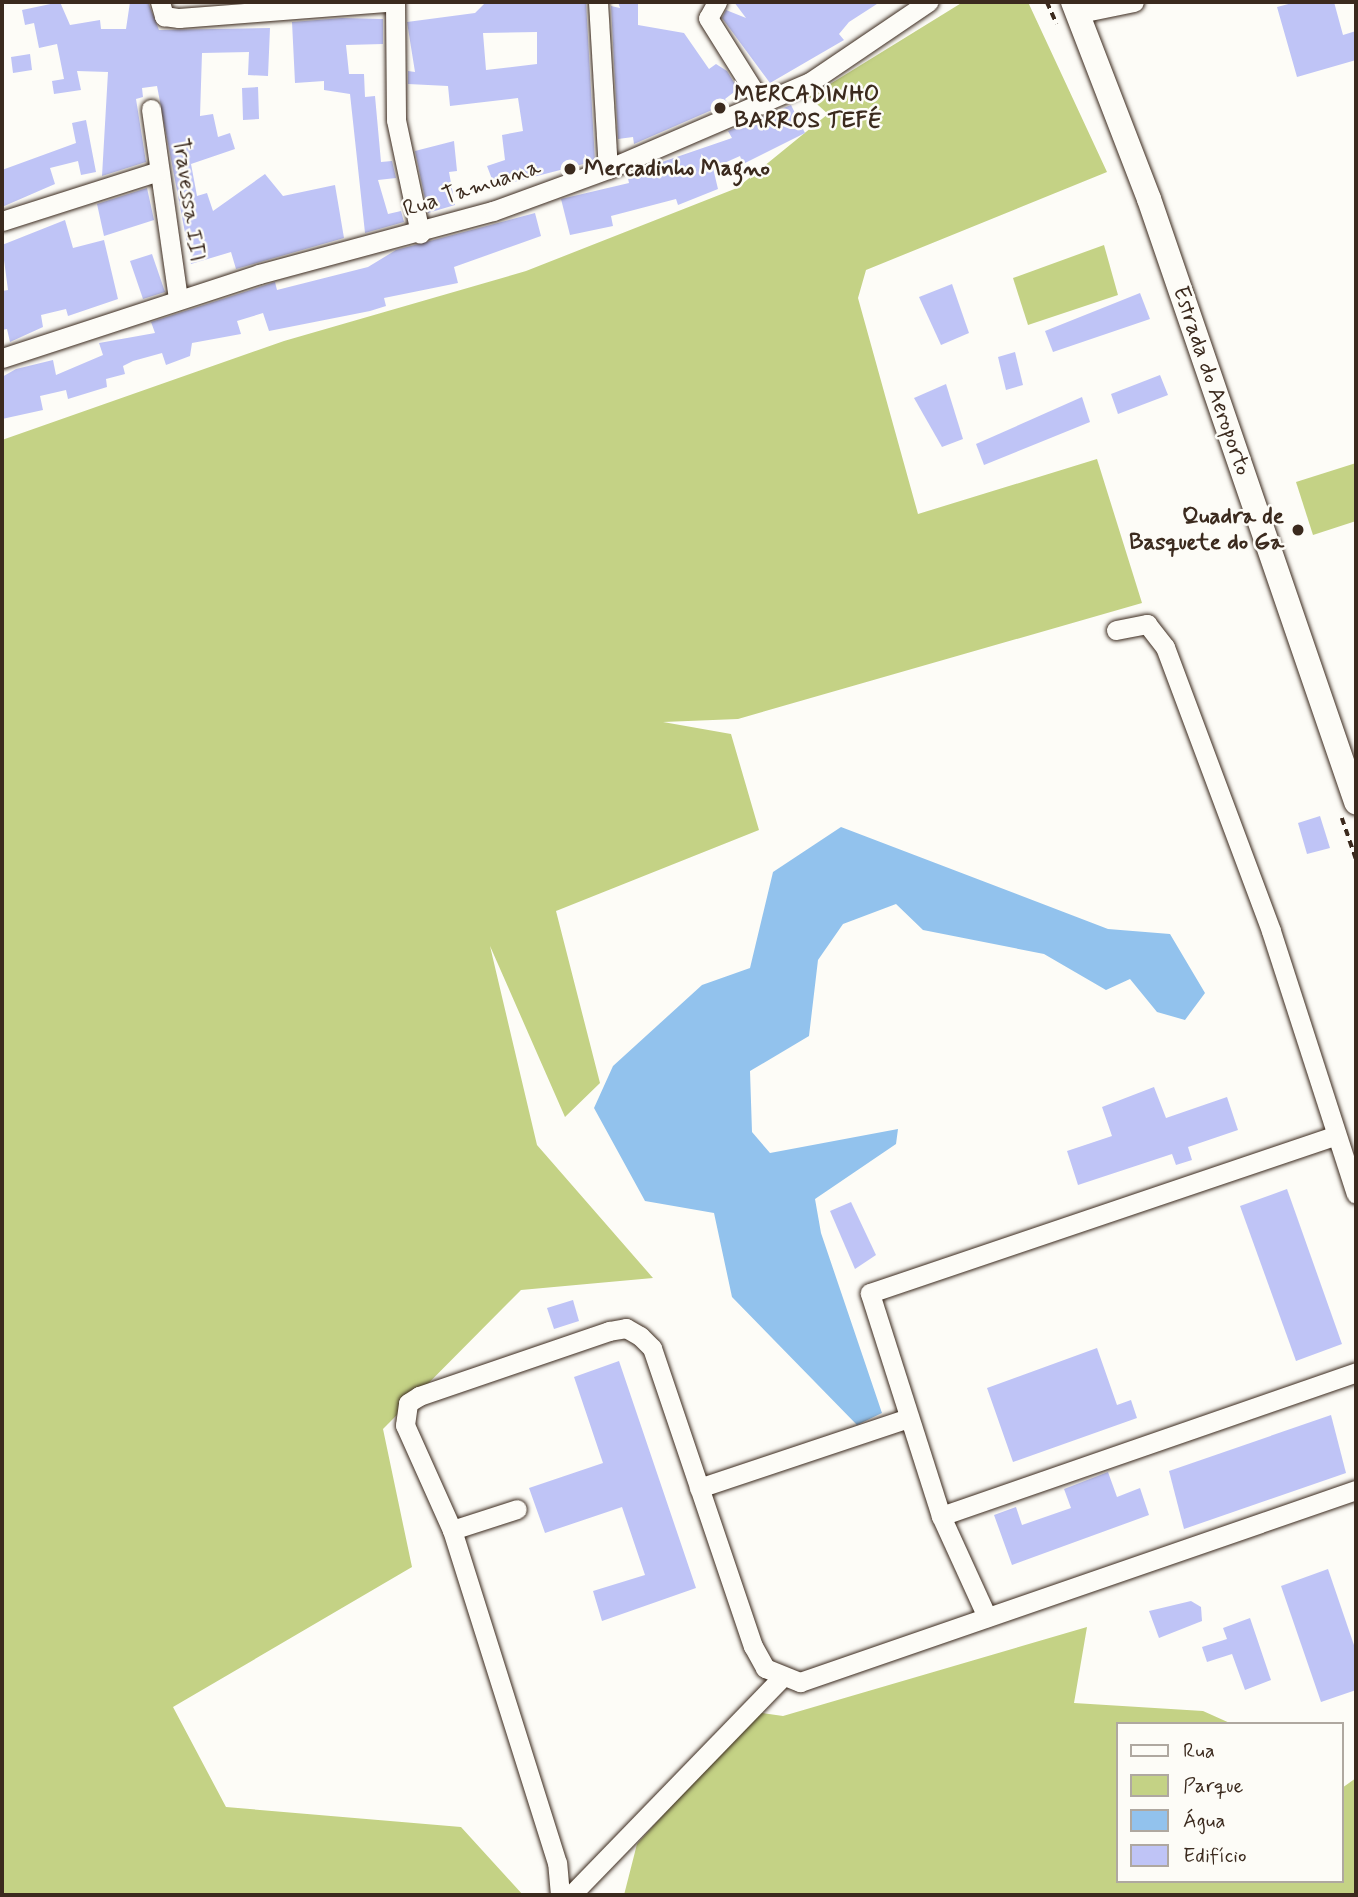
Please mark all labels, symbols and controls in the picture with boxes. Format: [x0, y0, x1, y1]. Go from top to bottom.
place label: MERCADINHO BARROS TEFÉ [734, 81, 879, 135]
marker: MERCADINHO BARROS TEFÉ [712, 100, 728, 116]
street label: Travessa III [166, 136, 210, 264]
street label: Rua Tamuana [403, 155, 541, 223]
place label: Mercadinho Magno [584, 155, 770, 183]
marker: Mercadinho Magno [562, 161, 578, 177]
street label: Estrada do Aeroporto [1166, 283, 1256, 479]
place label: Quadra de Basquete do Ga [1133, 503, 1284, 557]
marker: Quadra de Basquete do Ga [1290, 522, 1306, 538]
legend [1116, 1722, 1344, 1883]
text: Rua [1183, 1737, 1215, 1765]
text: Parque [1183, 1772, 1243, 1800]
text: Água [1183, 1807, 1225, 1835]
text: Edifício [1183, 1842, 1247, 1870]

